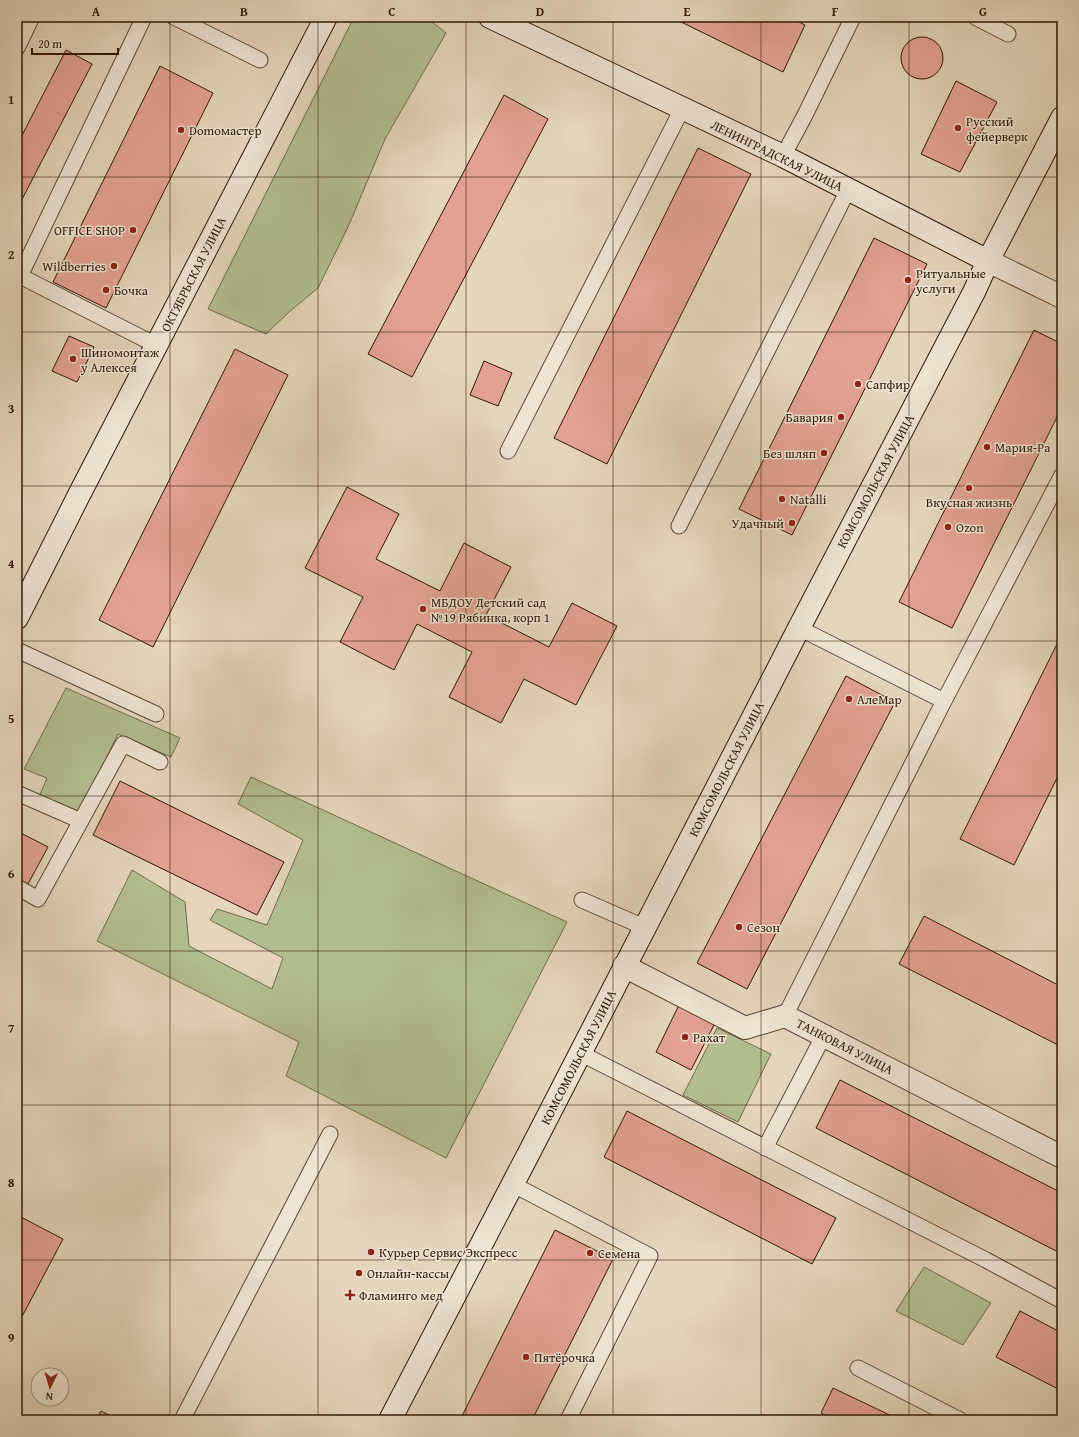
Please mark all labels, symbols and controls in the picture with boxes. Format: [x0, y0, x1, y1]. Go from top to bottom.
text: A [92, 2, 101, 21]
text: B [240, 2, 248, 21]
text: C [388, 2, 396, 21]
text: D [536, 2, 544, 21]
text: E [684, 2, 691, 21]
text: F [832, 2, 839, 21]
text: G [979, 2, 987, 21]
scale bar [32, 30, 118, 56]
text: 20 m [38, 35, 62, 52]
text: 1 [8, 90, 14, 109]
place label: Русский фейерверк [966, 112, 1028, 146]
street label: ЛЕНИНГРАДСКАЯ УЛИЦА [707, 115, 846, 196]
place label: Domoмастер [189, 121, 261, 140]
marker: Русский фейерверк [953, 123, 963, 133]
marker: Domoмастер [176, 125, 186, 135]
street label: ОКТЯБРЬСКАЯ УЛИЦА [156, 213, 231, 335]
place label: OFFICE SHOP [54, 221, 125, 240]
marker: OFFICE SHOP [128, 225, 138, 235]
text: 2 [8, 245, 15, 264]
place label: Wildberries [42, 257, 106, 276]
marker: Wildberries [109, 261, 119, 271]
place label: Ритуальные услуги [915, 264, 986, 298]
marker: Ритуальные услуги [903, 275, 913, 285]
place label: Бочка [114, 281, 149, 300]
marker: Бочка [101, 285, 111, 295]
place label: Шиномонтаж у Алексея [80, 343, 160, 377]
marker: Шиномонтаж у Алексея [68, 354, 78, 364]
place label: Сапфир [866, 375, 910, 394]
marker: Сапфир [853, 379, 863, 389]
text: 3 [8, 399, 14, 418]
place label: Бавария [786, 408, 833, 427]
street label: КОМСОМОЛЬСКАЯ УЛИЦА [832, 411, 919, 552]
marker: Бавария [836, 412, 846, 422]
place label: Мария-Ра [995, 438, 1051, 457]
marker: Мария-Ра [982, 442, 992, 452]
place label: Без шляп [763, 444, 816, 463]
marker: Без шляп [819, 448, 829, 458]
marker: Вкусная жизнь [964, 483, 974, 493]
place label: Natalli [790, 490, 827, 509]
place label: Вкусная жизнь [926, 493, 1012, 512]
marker: Natalli [777, 494, 787, 504]
place label: Удачный [731, 514, 784, 533]
marker: Удачный [787, 518, 797, 528]
place label: Ozon [956, 518, 984, 537]
marker: Ozon [943, 522, 953, 532]
text: 4 [8, 554, 15, 573]
place label: МБДОУ Детский сад №19 Рябинка, корп 1 [431, 593, 550, 627]
marker: МБДОУ Детский сад №19 Рябинка, корп 1 [418, 604, 428, 614]
place label: АлеМар [857, 690, 902, 709]
marker: АлеМар [844, 694, 854, 704]
street label: КОМСОМОЛЬСКАЯ УЛИЦА [684, 698, 769, 840]
text: 5 [8, 709, 15, 728]
text: 6 [8, 864, 15, 883]
place label: Сезон [747, 918, 780, 937]
marker: Сезон [734, 922, 744, 932]
street label: КОМСОМОЛЬСКАЯ УЛИЦА [536, 986, 621, 1128]
street label: ТАНКОВАЯ УЛИЦА [793, 1014, 897, 1079]
text: 7 [8, 1019, 15, 1038]
place label: Рахат [693, 1028, 726, 1047]
marker: Рахат [680, 1032, 690, 1042]
text: 8 [8, 1173, 15, 1192]
place label: Курьер Сервис Экспресс [379, 1243, 518, 1262]
place label: Семена [598, 1244, 641, 1263]
marker: Курьер Сервис Экспресс [366, 1247, 376, 1257]
marker: Семена [585, 1248, 595, 1258]
place label: Онлайн-кассы [367, 1264, 449, 1283]
marker: Онлайн-кассы [354, 1268, 364, 1278]
place label: Фламинго мед [359, 1286, 443, 1305]
marker: Фламинго мед [344, 1289, 356, 1301]
text: 9 [8, 1328, 15, 1347]
place label: Пятёрочка [534, 1348, 596, 1367]
marker: Пятёрочка [521, 1352, 531, 1362]
north arrow [30, 1367, 70, 1407]
text: N [44, 1389, 53, 1405]

